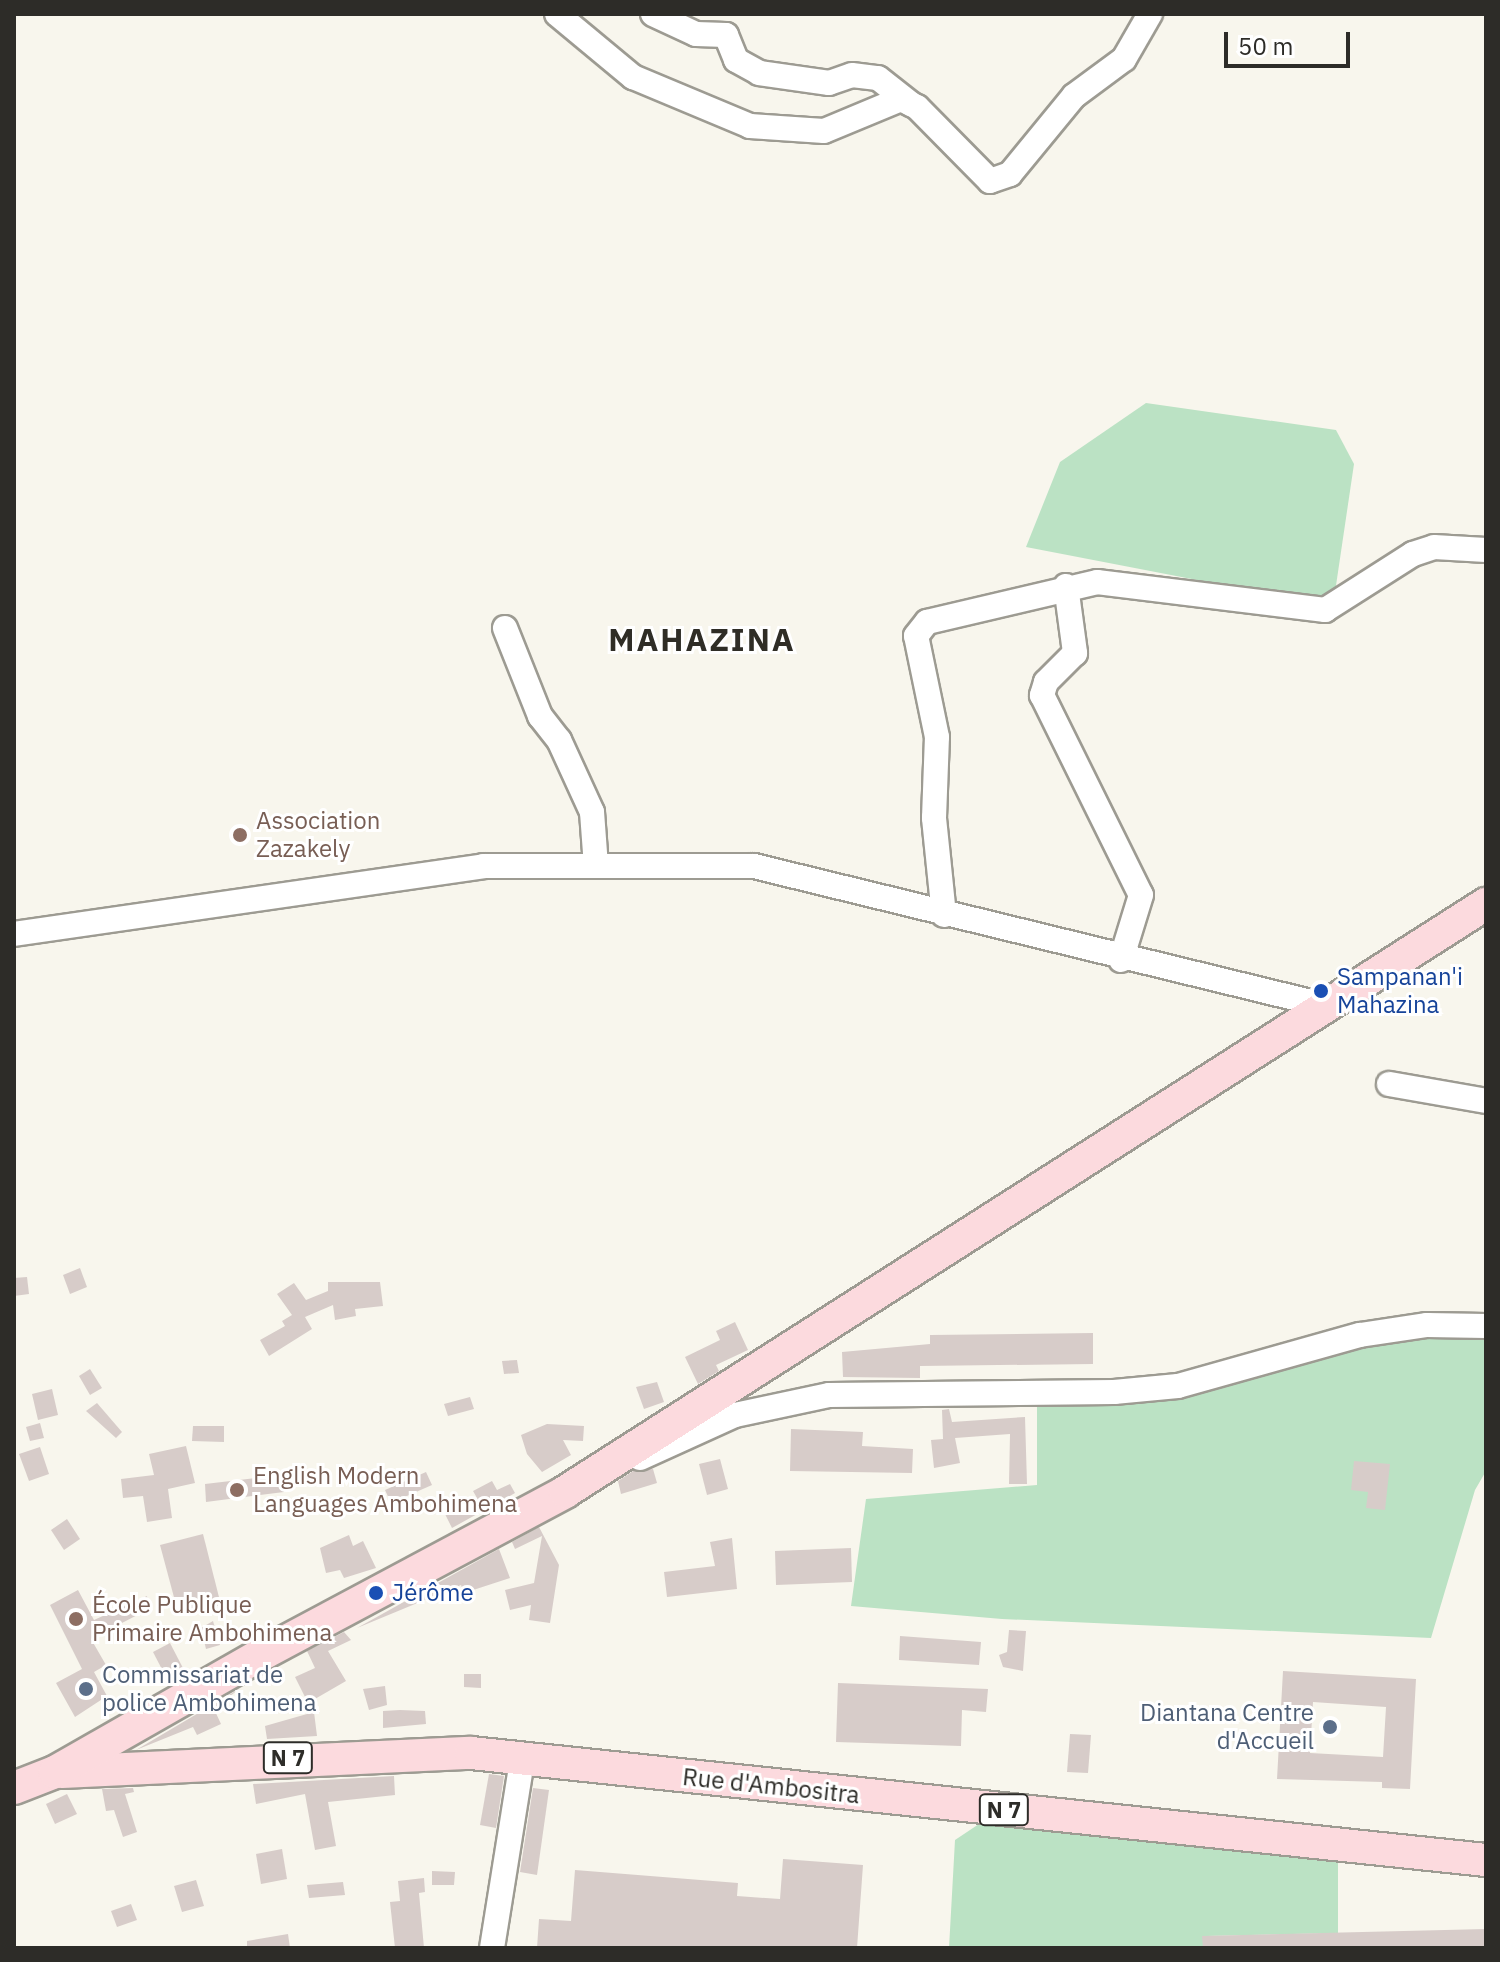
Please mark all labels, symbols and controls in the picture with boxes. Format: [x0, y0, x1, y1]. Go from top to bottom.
scale bar [1228, 16, 1354, 66]
text: 50 m [1238, 30, 1293, 62]
district label: MAHAZINA [608, 620, 796, 658]
place label: Association Zazakely [256, 807, 380, 863]
marker: Association Zazakely [231, 826, 249, 844]
place label: Sampanan'i Mahazina [1337, 963, 1463, 1019]
marker: Sampanan'i Mahazina [1312, 982, 1330, 1000]
place label: English Modern Languages Ambohimena [253, 1462, 517, 1518]
marker: English Modern Languages Ambohimena [228, 1481, 246, 1499]
place label: Jérôme [392, 1579, 474, 1607]
marker: Jérôme [367, 1584, 385, 1602]
place label: École Publique Primaire Ambohimena [92, 1591, 332, 1647]
marker: École Publique Primaire Ambohimena [67, 1610, 85, 1628]
place label: Commissariat de police Ambohimena [102, 1661, 317, 1717]
marker: Commissariat de police Ambohimena [77, 1680, 95, 1698]
place label: Diantana Centre d'Accueil [1140, 1699, 1314, 1755]
marker: Diantana Centre d'Accueil [1321, 1718, 1339, 1736]
road number: N 7 [262, 1740, 314, 1776]
street label: Rue d'Ambositra [681, 1762, 861, 1810]
road number: N 7 [978, 1792, 1030, 1828]

